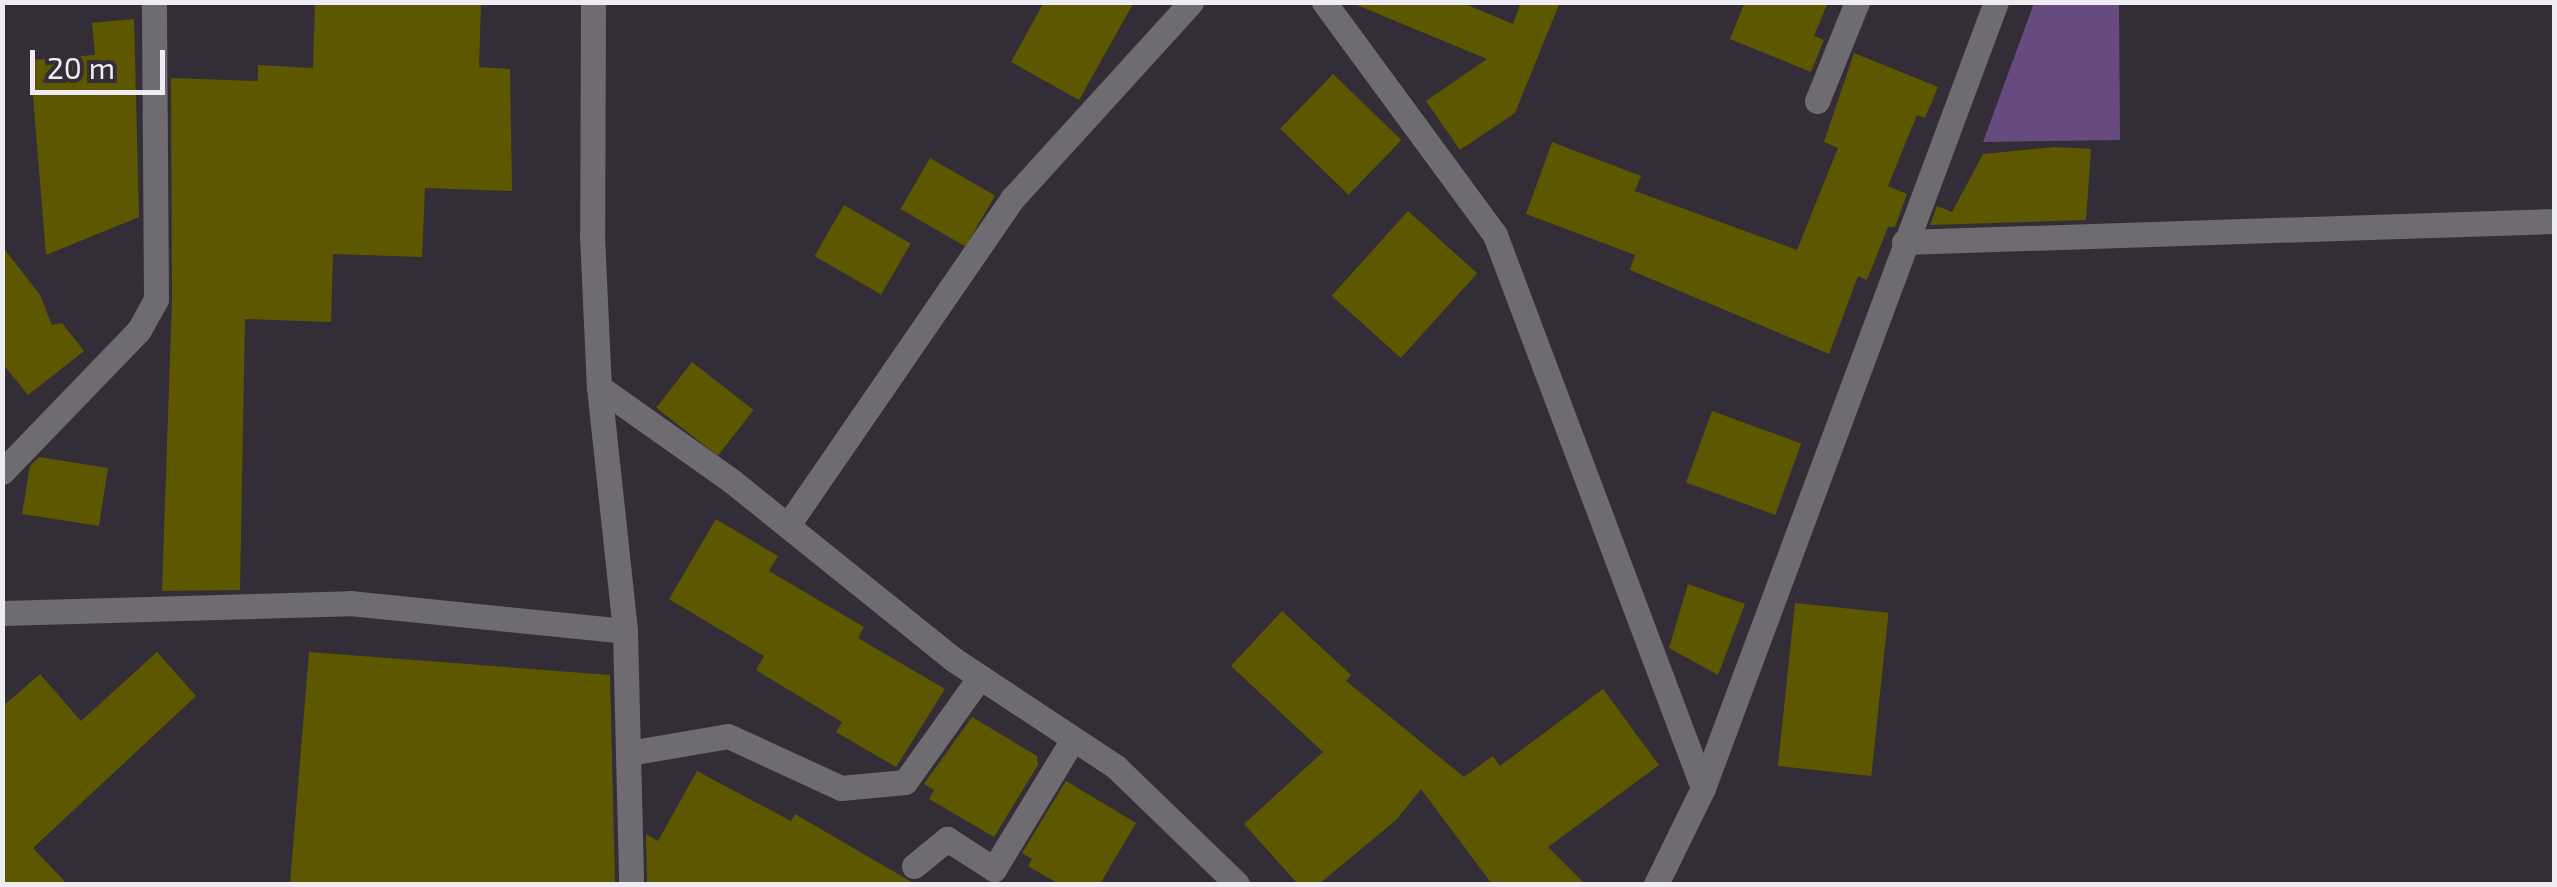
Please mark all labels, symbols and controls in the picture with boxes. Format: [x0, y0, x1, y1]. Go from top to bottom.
scale bar [35, 30, 170, 92]
text: 20 m [47, 49, 115, 85]

